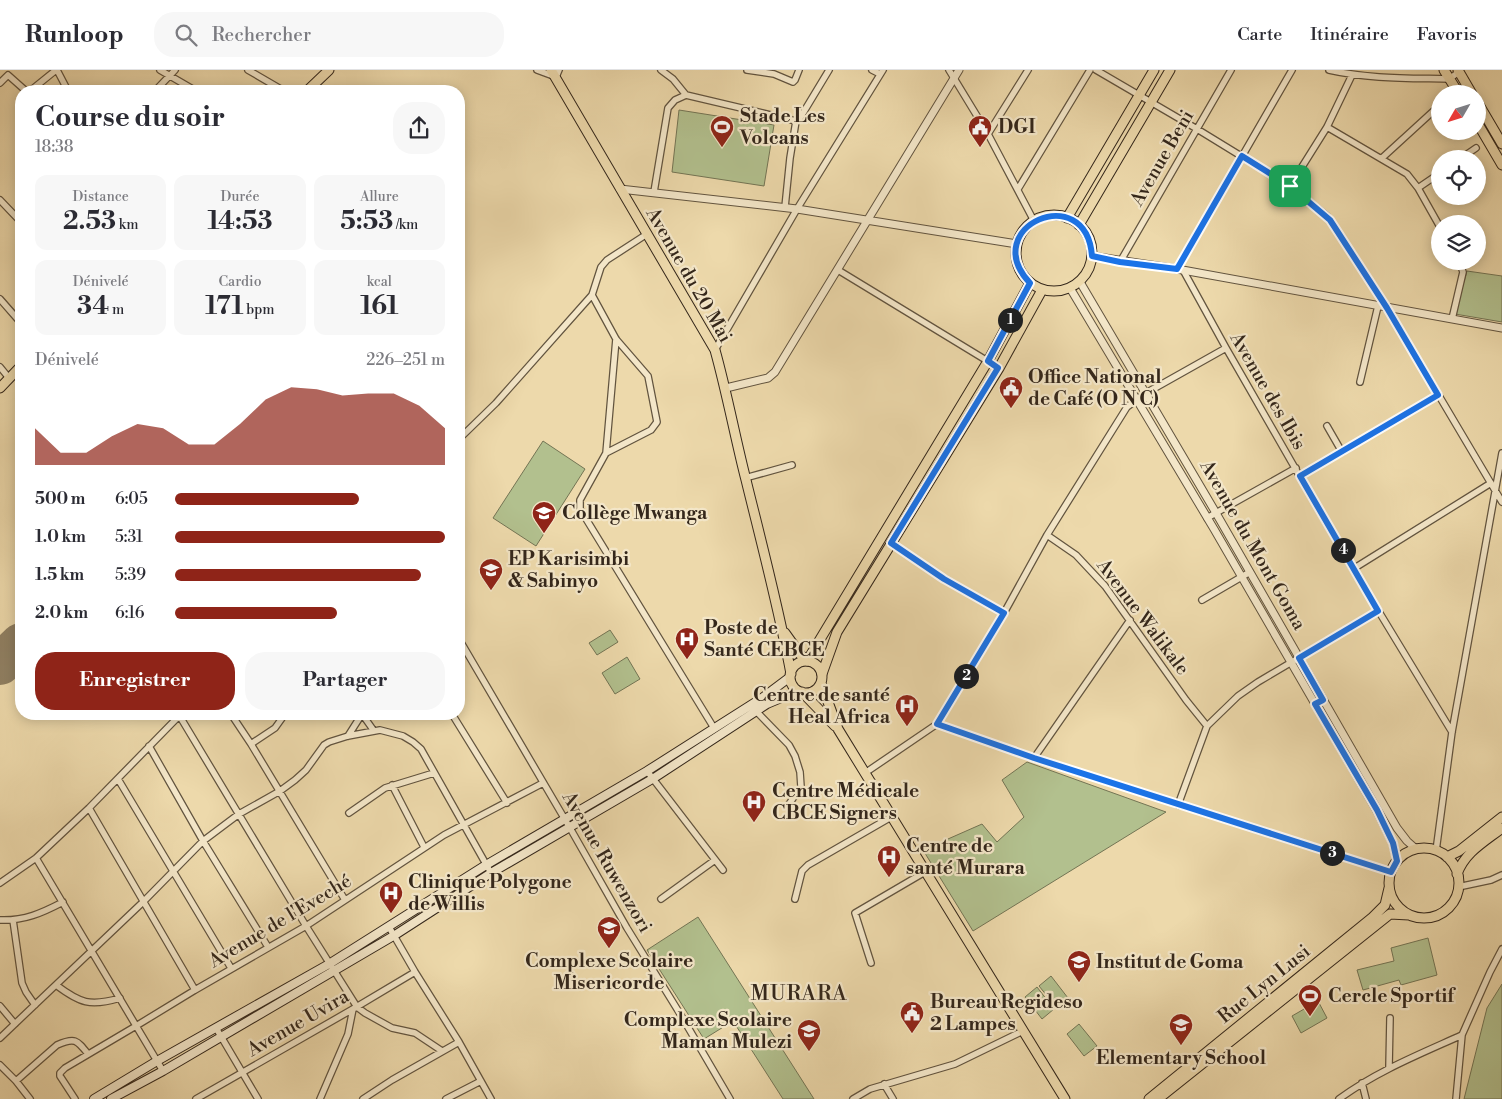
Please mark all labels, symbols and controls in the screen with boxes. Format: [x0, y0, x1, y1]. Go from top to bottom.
search box [154, 12, 504, 57]
text: Runloop [25, 20, 124, 50]
icon: search [172, 21, 200, 49]
text: Rechercher [212, 23, 311, 47]
text: Carte [1237, 23, 1282, 46]
text: Itinéraire [1310, 23, 1389, 46]
text: Favoris [1417, 23, 1477, 46]
north arrow [1431, 85, 1486, 140]
map controls [1431, 85, 1486, 270]
text: Course du soir [35, 100, 225, 135]
button: share [393, 102, 445, 154]
place label: Stade Les Volcans [739, 104, 825, 150]
street label: Avenue Beni [1124, 106, 1199, 211]
sports icon: Stade Les Volcans [709, 114, 735, 148]
public building icon: DGI [967, 114, 993, 148]
place label: DGI [998, 115, 1036, 139]
text: 18:38 [35, 137, 74, 157]
button: locate [1431, 150, 1486, 205]
pin [1269, 165, 1311, 207]
icon: arrive [1276, 172, 1304, 200]
text: Distance [72, 188, 129, 206]
text: Durée [221, 188, 259, 206]
text: Allure [360, 188, 399, 206]
street label: Avenue du 20 Mai [640, 202, 737, 347]
text: 2.53 [63, 206, 116, 237]
text: 14:53 [207, 206, 273, 237]
text: 5:53 [340, 206, 393, 237]
button: layers [1431, 215, 1486, 270]
text: km [116, 216, 138, 234]
text: /km [393, 216, 418, 234]
text: Dénivelé [73, 273, 129, 291]
text: Cardio [218, 273, 262, 291]
text: kcal [367, 273, 392, 291]
text: 34 [77, 291, 109, 322]
text: 171 [205, 291, 243, 322]
text: 161 [360, 291, 398, 322]
text: m [109, 301, 124, 319]
text: bpm [243, 301, 275, 319]
pin: 1 [998, 308, 1022, 332]
text: 1 [1007, 311, 1014, 329]
street label: Avenue des Ibis [1224, 327, 1311, 454]
text: Dénivelé [35, 350, 99, 370]
text: 226–251 m [366, 350, 445, 370]
place label: Office National de Café (O N C) [1028, 365, 1162, 411]
public building icon: Office National de Café (O N C) [998, 375, 1024, 409]
street label: Avenue du Mont Goma [1194, 455, 1312, 635]
text: 500 m [35, 489, 85, 509]
text: 6:05 [115, 489, 148, 509]
school or university icon: Collège Mwanga [531, 500, 557, 534]
place label: Collège Mwanga [562, 501, 708, 525]
text: 1.0 km [35, 527, 86, 547]
text: 5:31 [115, 527, 143, 547]
pin: 4 [1330, 538, 1356, 562]
text: 4 [1339, 541, 1348, 559]
place label: EP Karisimbi & Sabinyo [508, 547, 629, 593]
street label: Avenue Walikale [1091, 553, 1195, 680]
school or university icon: EP Karisimbi & Sabinyo [478, 557, 504, 591]
text: 1.5 km [35, 565, 84, 585]
text: 5:39 [115, 565, 146, 585]
text: 2.0 km [35, 603, 88, 623]
text: 6:16 [115, 603, 144, 623]
place label: Poste de Santé CEBCE [704, 616, 824, 662]
hospital icon: Poste de Santé CEBCE [674, 626, 700, 660]
button: Enregistrer [35, 652, 235, 710]
button: Partager [245, 652, 445, 710]
pin: 2 [954, 664, 978, 688]
text: 2 [962, 667, 971, 685]
place label: Centre de santé Heal Africa [753, 683, 891, 729]
hospital icon: Centre de santé Heal Africa [894, 693, 920, 727]
place label: Centre Médicale CBCE Signers [772, 779, 919, 825]
street label: Avenue Ruwenzori [556, 786, 657, 937]
hospital icon: Centre Médicale CBCE Signers [741, 789, 767, 823]
place label: Centre de santé Murara [906, 834, 1026, 880]
pin: 3 [1320, 840, 1344, 866]
hospital icon: Centre de santé Murara [876, 844, 902, 878]
text: 3 [1328, 844, 1337, 862]
street label: Avenue de l'Eveché [203, 869, 356, 974]
place label: Clinique Polygone de Willis [408, 870, 572, 916]
hospital icon: Clinique Polygone de Willis [378, 880, 404, 914]
school or university icon: Complexe Scolaire Misericorde [596, 915, 622, 949]
street label: Rue Lyn Lusi [1213, 939, 1315, 1029]
place label: Complexe Scolaire Misericorde [525, 949, 693, 995]
school or university icon: Institut de Goma [1066, 949, 1092, 983]
place label: Institut de Goma [1096, 950, 1244, 974]
district label: MURARA [750, 981, 848, 1007]
sports icon: Cercle Sportif [1297, 983, 1323, 1017]
street label: Avenue Uvira [242, 984, 354, 1062]
place label: Cercle Sportif [1328, 984, 1456, 1008]
place label: Bureau Regideso 2 Lampes [930, 990, 1083, 1036]
public building icon: Bureau Regideso 2 Lampes [899, 1000, 925, 1034]
place label: Complexe Scolaire Maman Mulezi [624, 1008, 792, 1054]
school or university icon: Elementary School [1168, 1012, 1194, 1046]
school or university icon: Complexe Scolaire Maman Mulezi [796, 1018, 822, 1052]
place label: Elementary School [1096, 1046, 1266, 1070]

